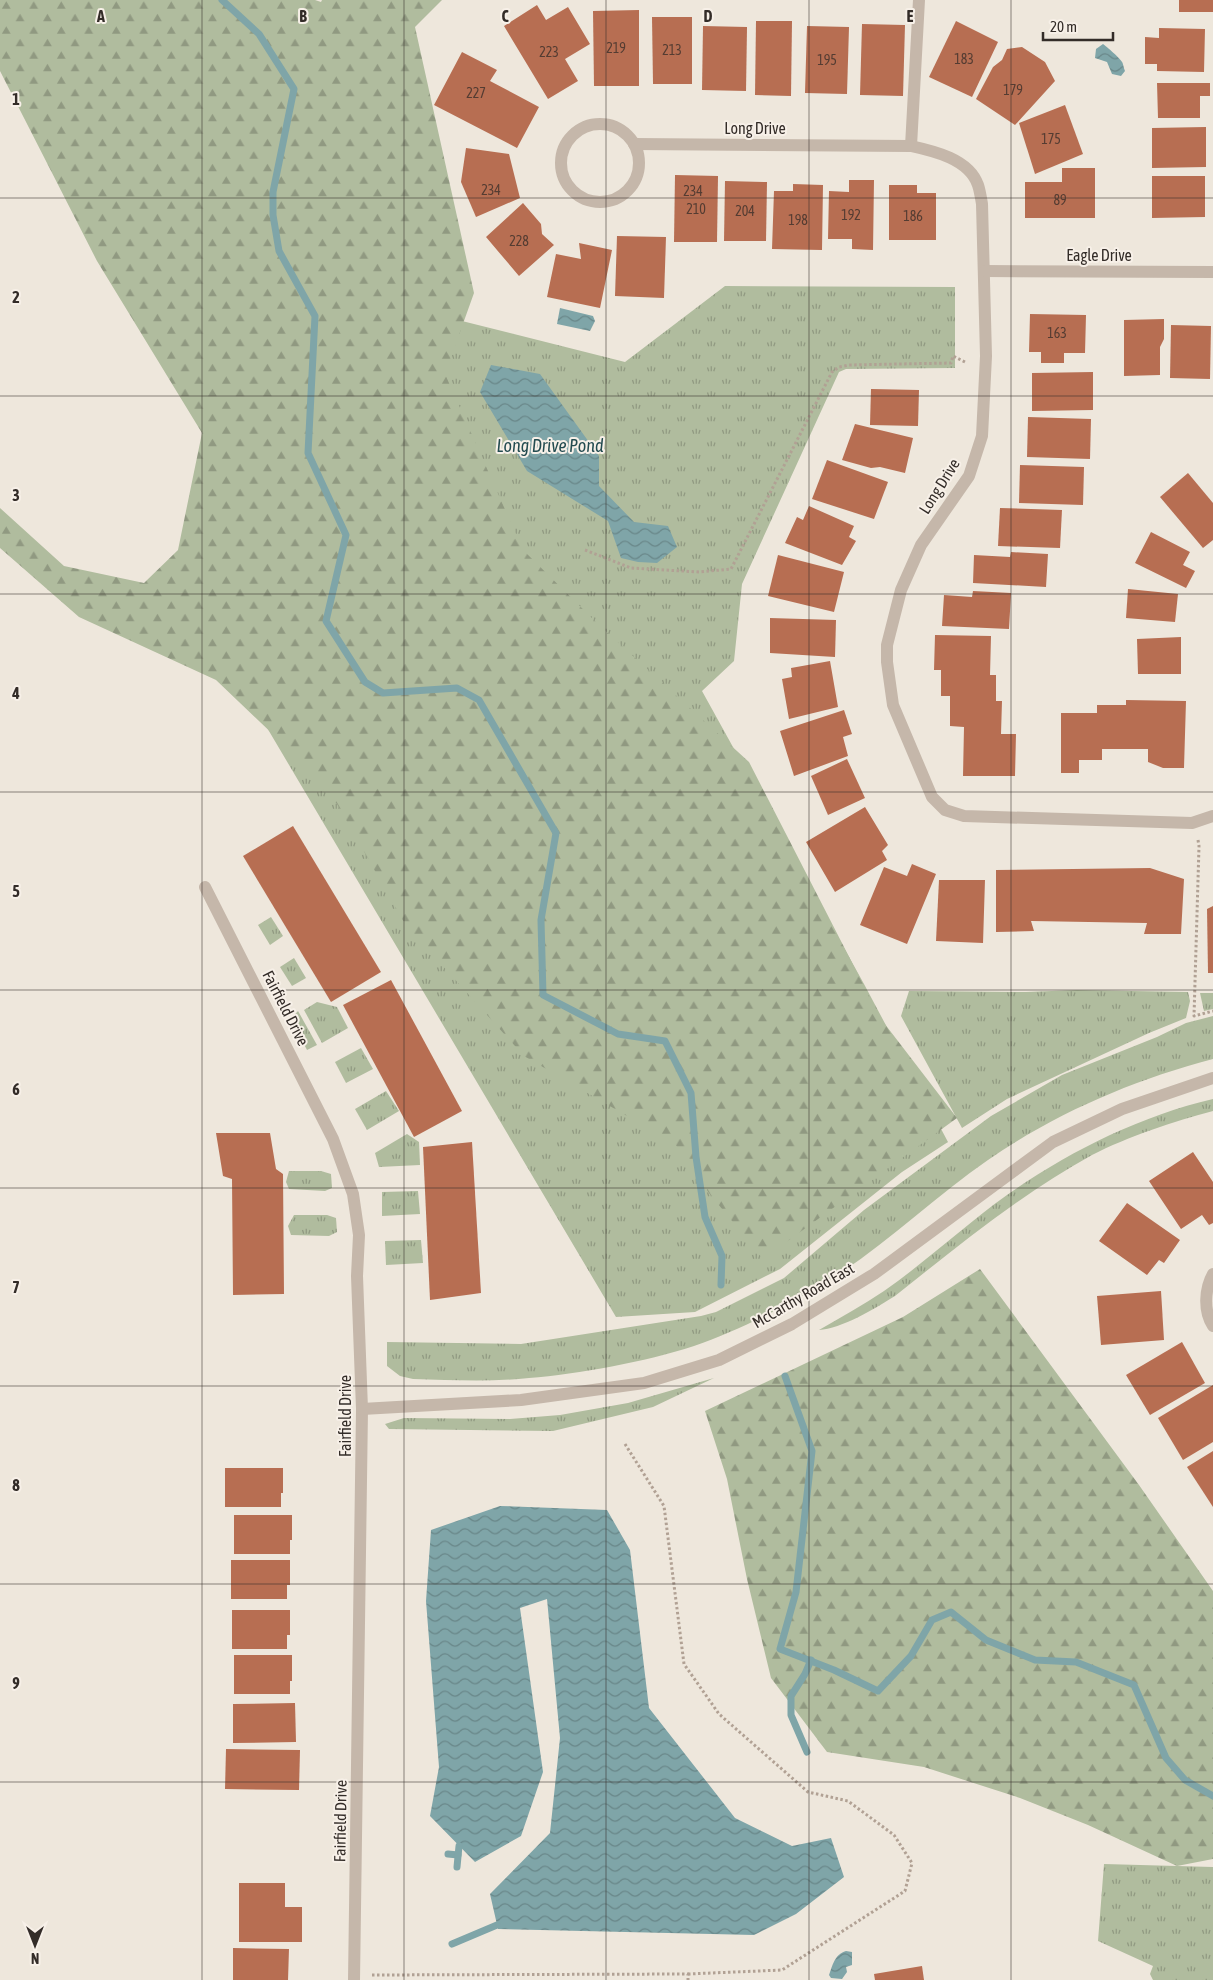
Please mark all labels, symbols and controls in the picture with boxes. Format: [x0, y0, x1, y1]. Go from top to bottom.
text: A [96, 7, 105, 25]
text: B [299, 7, 307, 25]
text: C [501, 7, 509, 25]
text: D [704, 7, 713, 25]
text: E [907, 7, 914, 25]
scale bar [1043, 10, 1113, 42]
text: 20 m [1050, 18, 1077, 35]
house number: 219 [606, 40, 626, 56]
house number: 213 [662, 42, 682, 58]
house number: 223 [539, 44, 559, 60]
house number: 183 [954, 51, 974, 67]
house number: 195 [817, 52, 837, 68]
house number: 179 [1003, 82, 1023, 98]
house number: 227 [466, 85, 486, 101]
text: 1 [12, 90, 20, 108]
street label: Long Drive [724, 119, 786, 138]
house number: 175 [1041, 131, 1061, 147]
house number: 234 [481, 182, 501, 198]
house number: 234 [683, 183, 703, 199]
house number: 89 [1053, 192, 1067, 208]
house number: 210 [686, 201, 706, 217]
house number: 204 [735, 203, 755, 219]
house number: 192 [841, 207, 861, 223]
house number: 186 [903, 208, 923, 224]
house number: 198 [788, 212, 808, 228]
house number: 228 [509, 233, 529, 249]
street label: Eagle Drive [1066, 246, 1132, 265]
text: 2 [12, 288, 20, 306]
house number: 163 [1047, 325, 1067, 341]
water label: Long Drive Pond [497, 435, 604, 456]
street label: Long Drive [915, 455, 964, 517]
text: 3 [12, 486, 20, 504]
text: 4 [11, 684, 20, 702]
text: 5 [12, 882, 20, 900]
street label: Fairfield Drive [259, 967, 313, 1049]
text: 6 [12, 1080, 20, 1098]
street label: McCarthy Road East [749, 1258, 858, 1332]
text: 7 [12, 1278, 20, 1296]
street label: Fairfield Drive [336, 1375, 354, 1457]
text: 8 [12, 1476, 20, 1494]
text: 9 [12, 1674, 20, 1692]
street label: Fairfield Drive [330, 1780, 350, 1862]
north arrow [10, 1920, 60, 1970]
text: N [31, 1950, 39, 1966]

